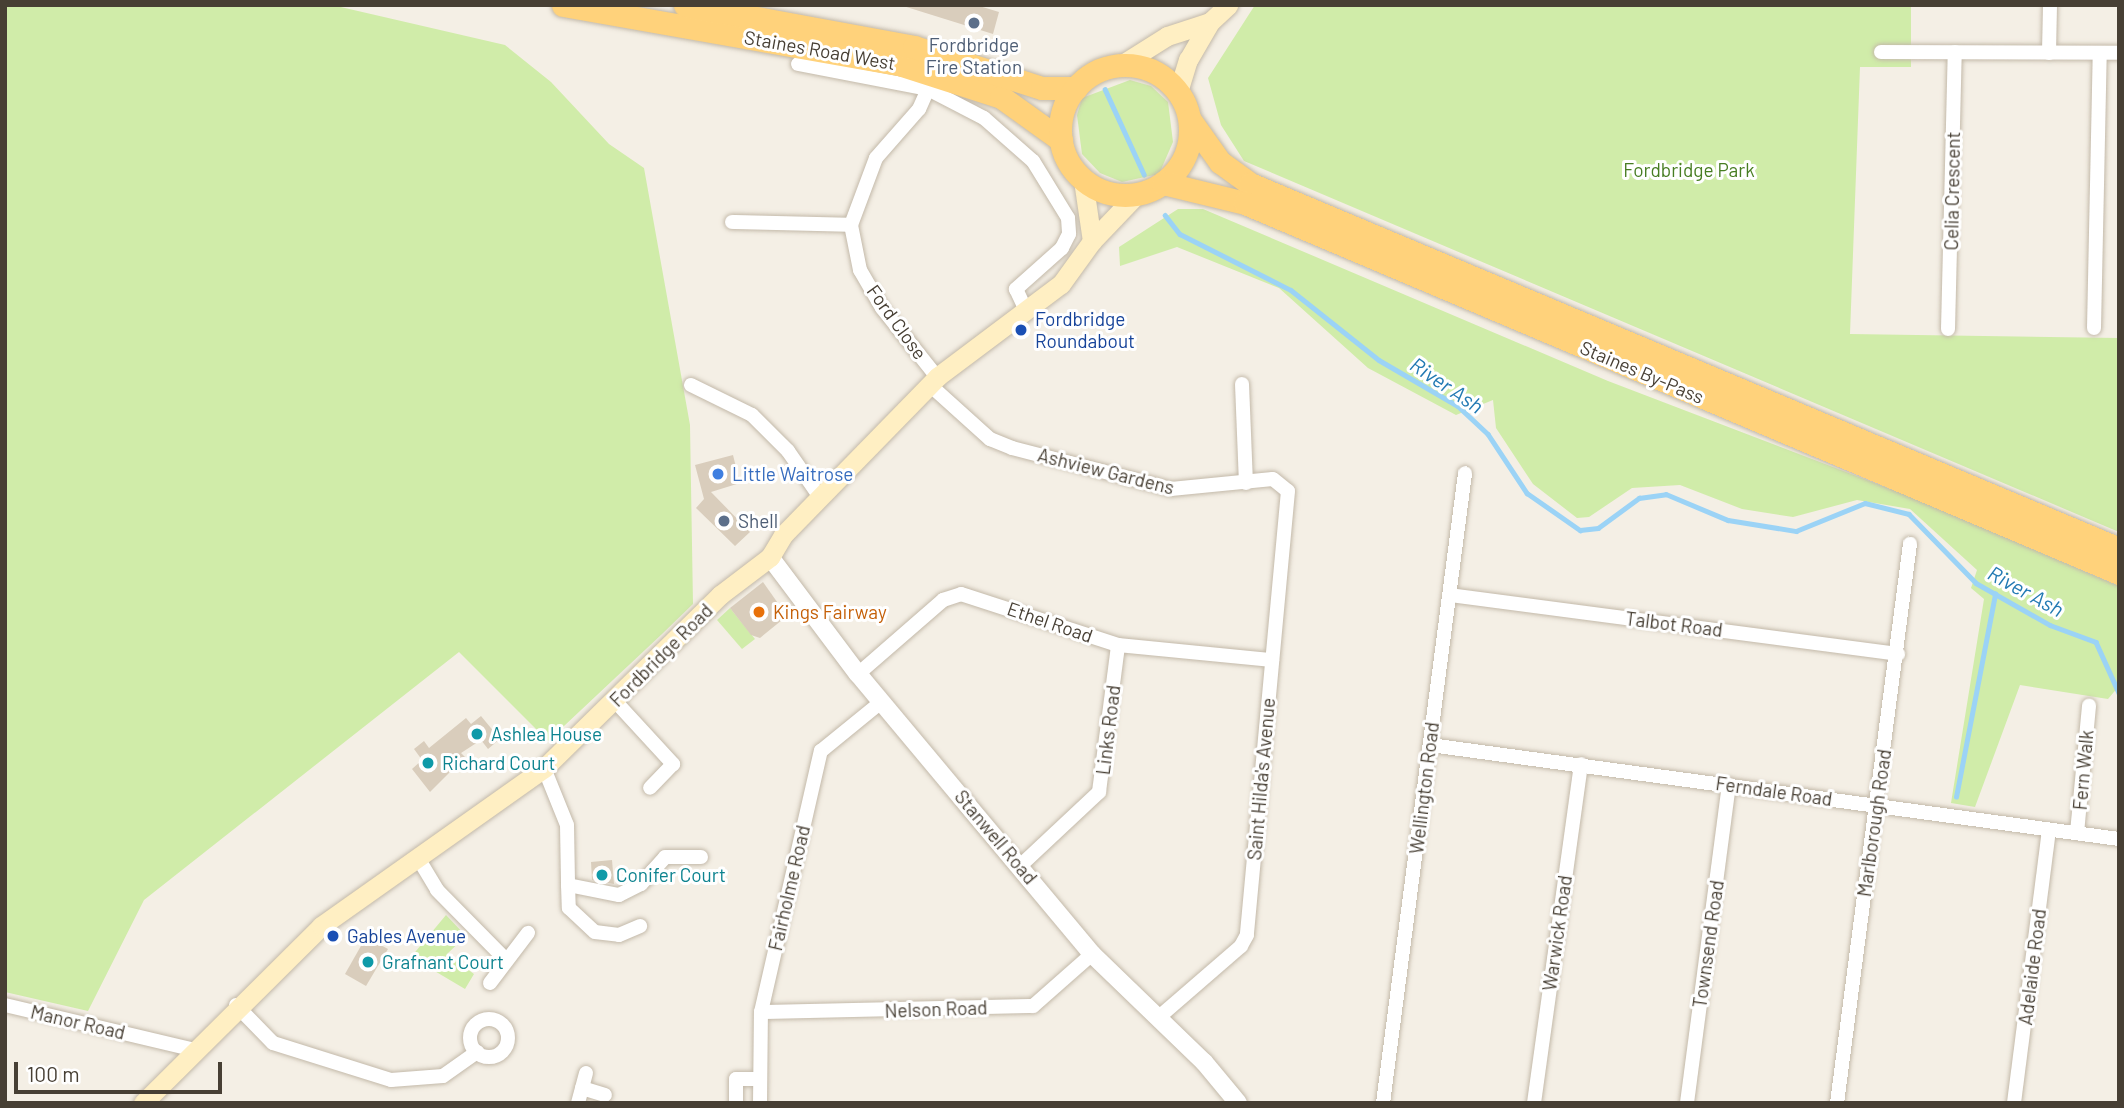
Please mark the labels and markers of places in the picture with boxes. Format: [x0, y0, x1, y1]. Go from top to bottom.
marker: Fordbridge Fire Station [966, 15, 982, 31]
place label: Fordbridge Fire Station [926, 34, 1022, 78]
place label: Fordbridge Roundabout [1035, 308, 1135, 352]
marker: Fordbridge Roundabout [1013, 322, 1029, 338]
place label: Little Waitrose [732, 463, 853, 485]
marker: Little Waitrose [710, 466, 726, 482]
place label: Shell [738, 510, 778, 532]
marker: Shell [716, 513, 732, 529]
place label: Kings Fairway [773, 601, 887, 623]
marker: Kings Fairway [751, 604, 767, 620]
place label: Ashlea House [491, 723, 602, 745]
marker: Ashlea House [469, 726, 485, 742]
place label: Richard Court [442, 752, 555, 774]
marker: Richard Court [420, 755, 436, 771]
place label: Conifer Court [616, 864, 726, 886]
marker: Conifer Court [594, 867, 610, 883]
place label: Gables Avenue [347, 925, 466, 947]
marker: Gables Avenue [325, 928, 341, 944]
place label: Grafnant Court [382, 951, 504, 973]
marker: Grafnant Court [360, 954, 376, 970]

